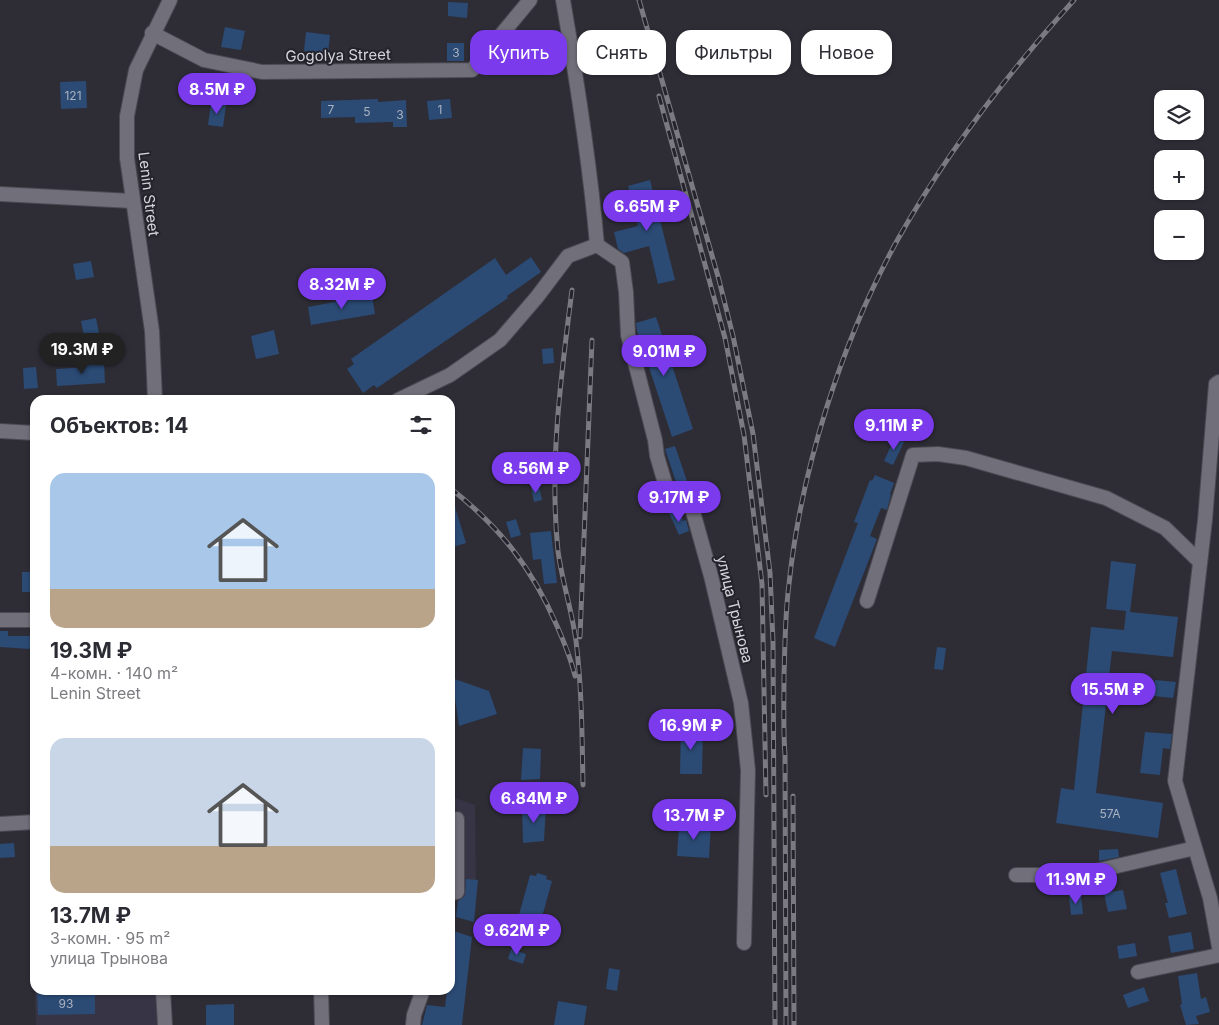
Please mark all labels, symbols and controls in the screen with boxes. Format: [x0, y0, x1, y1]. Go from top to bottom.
chip: Купить [470, 30, 567, 75]
chip: Снять [577, 30, 666, 75]
chip: Фильтры [676, 30, 791, 75]
chip: Новое [801, 30, 892, 75]
street label: Gogolya Street [285, 45, 391, 65]
house number: 3 [452, 45, 460, 60]
pin: 8.5M ₽ [176, 72, 258, 115]
text: 8.5M ₽ [189, 79, 245, 99]
house number: 121 [64, 88, 82, 103]
map controls [1154, 90, 1204, 260]
button: layers [1154, 90, 1204, 140]
house number: 7 [328, 102, 335, 117]
house number: 1 [438, 102, 442, 117]
house number: 5 [363, 104, 371, 119]
house number: 3 [396, 107, 404, 122]
button: + [1154, 150, 1204, 200]
street label: Lenin Street [134, 151, 164, 237]
pin: 6.65M ₽ [601, 190, 693, 232]
text: 6.65M ₽ [614, 196, 680, 216]
button: − [1154, 210, 1204, 260]
pin: 8.32M ₽ [296, 268, 388, 310]
text: 8.32M ₽ [309, 274, 375, 294]
pin: 19.3M ₽ [36, 332, 128, 375]
pin: 9.01M ₽ [618, 334, 710, 377]
text: 19.3M ₽ [51, 339, 113, 359]
text: 9.01M ₽ [632, 341, 696, 361]
pin: 9.11M ₽ [848, 408, 940, 451]
icon: filters [407, 411, 435, 439]
text: Объектов: 14 [50, 413, 188, 438]
text: 9.11M ₽ [865, 415, 923, 435]
pin: 8.56M ₽ [490, 452, 582, 494]
text: 8.56M ₽ [503, 458, 569, 478]
pin: 9.17M ₽ [633, 480, 725, 523]
text: 9.17M ₽ [649, 487, 709, 507]
icon: home [198, 505, 288, 595]
street label: улица Трынова [712, 553, 758, 665]
text: 19.3M ₽ [50, 638, 132, 663]
text: 4-комн. · 140 m² [50, 663, 178, 683]
pin: 15.5M ₽ [1067, 672, 1159, 715]
text: 15.5M ₽ [1082, 679, 1144, 699]
text: Lenin Street [50, 683, 141, 703]
pin: 16.9M ₽ [645, 708, 737, 751]
text: 16.9M ₽ [660, 715, 722, 735]
icon: home [198, 770, 288, 860]
pin: 6.84M ₽ [488, 782, 580, 824]
text: 6.84M ₽ [501, 788, 567, 808]
pin: 13.7M ₽ [648, 798, 740, 841]
text: 13.7M ₽ [663, 805, 725, 825]
house number: 57А [1099, 806, 1121, 821]
pin: 11.9M ₽ [1030, 862, 1122, 905]
text: 11.9M ₽ [1046, 869, 1106, 889]
text: 13.7M ₽ [50, 903, 131, 928]
pin: 9.62M ₽ [471, 914, 563, 956]
text: 9.62M ₽ [484, 920, 550, 940]
text: 3-комн. · 95 m² [50, 928, 170, 948]
text: улица Трынова [50, 948, 168, 968]
house number: 93 [59, 996, 73, 1011]

